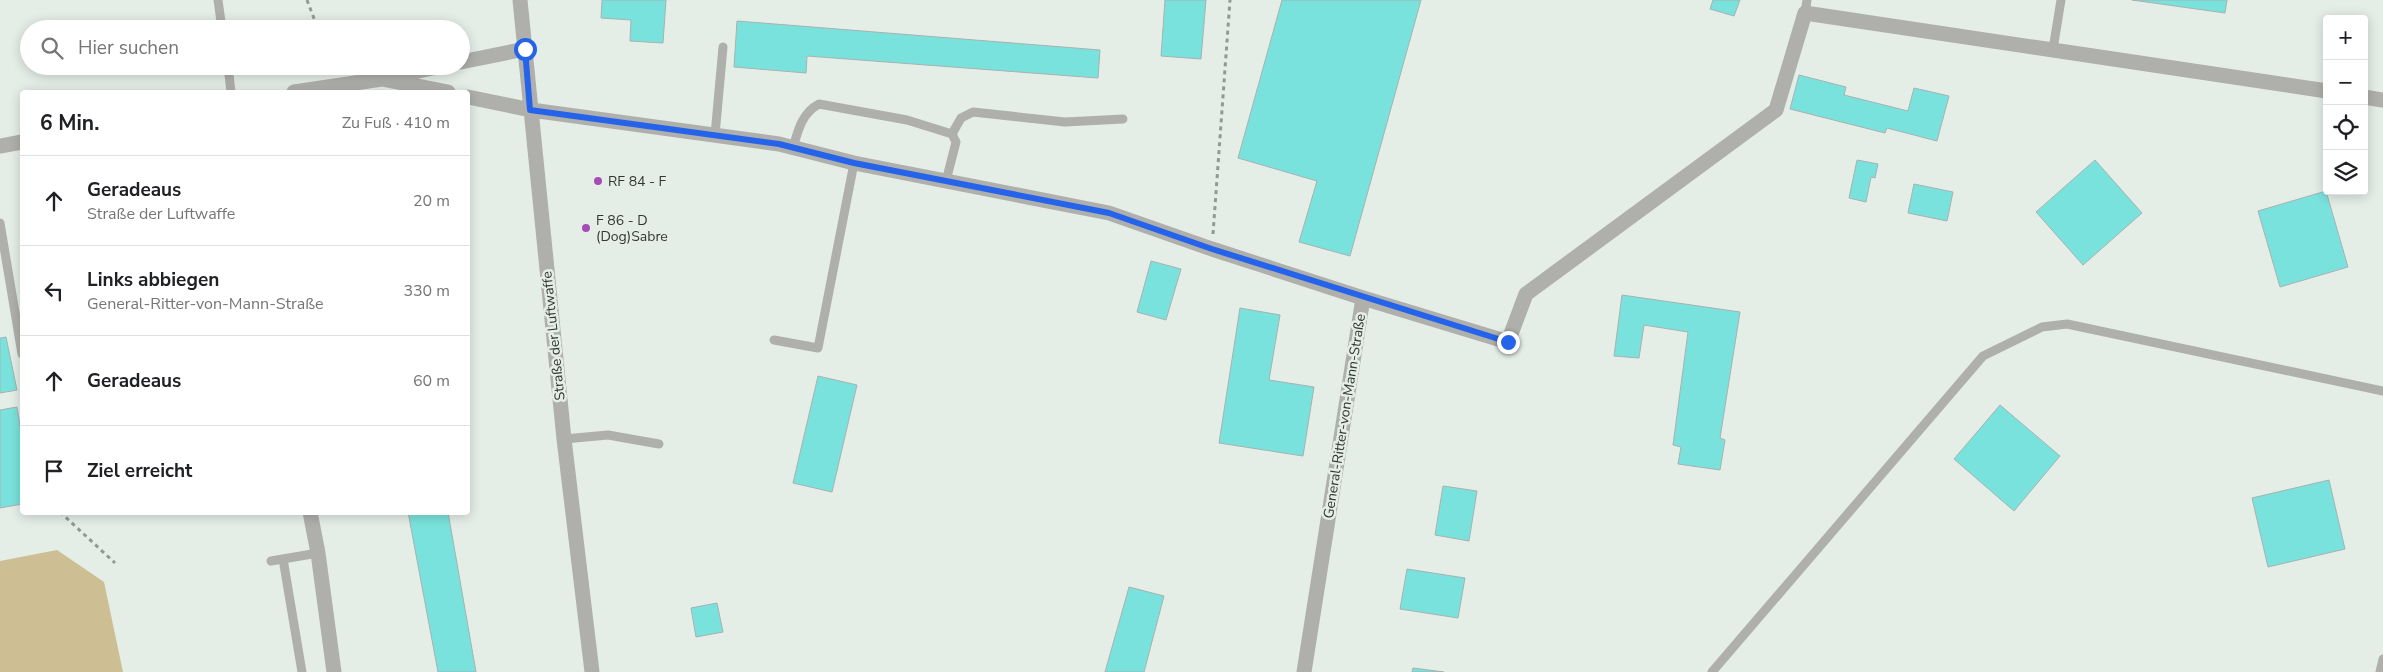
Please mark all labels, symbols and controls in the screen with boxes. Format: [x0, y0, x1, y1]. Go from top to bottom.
map controls [2323, 15, 2368, 195]
button: + [2323, 15, 2368, 60]
search box [20, 20, 470, 75]
icon: search [38, 34, 66, 62]
text: Hier suchen [78, 35, 179, 61]
route start [514, 38, 537, 61]
button: − [2323, 60, 2368, 105]
button: locate [2323, 105, 2368, 150]
text: 6 Min. [40, 109, 99, 137]
text: Zu Fuß · 410 m [342, 112, 450, 134]
button: layers [2323, 150, 2368, 195]
place label: RF 84 - F [608, 172, 667, 191]
marker: RF 84 - F [592, 175, 604, 187]
text: Geradeaus [87, 177, 181, 203]
icon: ahead [40, 187, 68, 215]
text: 20 m [413, 190, 450, 212]
text: Straße der Luftwaffe [87, 203, 235, 225]
place label: F 86 - D (Dog)Sabre [596, 211, 668, 246]
marker: F 86 - D (Dog)Sabre [580, 222, 592, 234]
text: Links abbiegen [87, 267, 219, 293]
street label: Straße der Luftwaffe [537, 270, 570, 401]
icon: left [40, 277, 68, 305]
text: 330 m [403, 280, 450, 302]
text: General-Ritter-von-Mann-Straße [87, 293, 324, 315]
street label: General-Ritter-von-Mann-Straße [1319, 312, 1370, 520]
route end [1497, 331, 1520, 354]
icon: ahead [40, 367, 68, 395]
text: Geradeaus [87, 368, 181, 394]
text: 60 m [413, 370, 450, 392]
icon: arrive [40, 457, 68, 485]
text: Ziel erreicht [87, 458, 192, 484]

